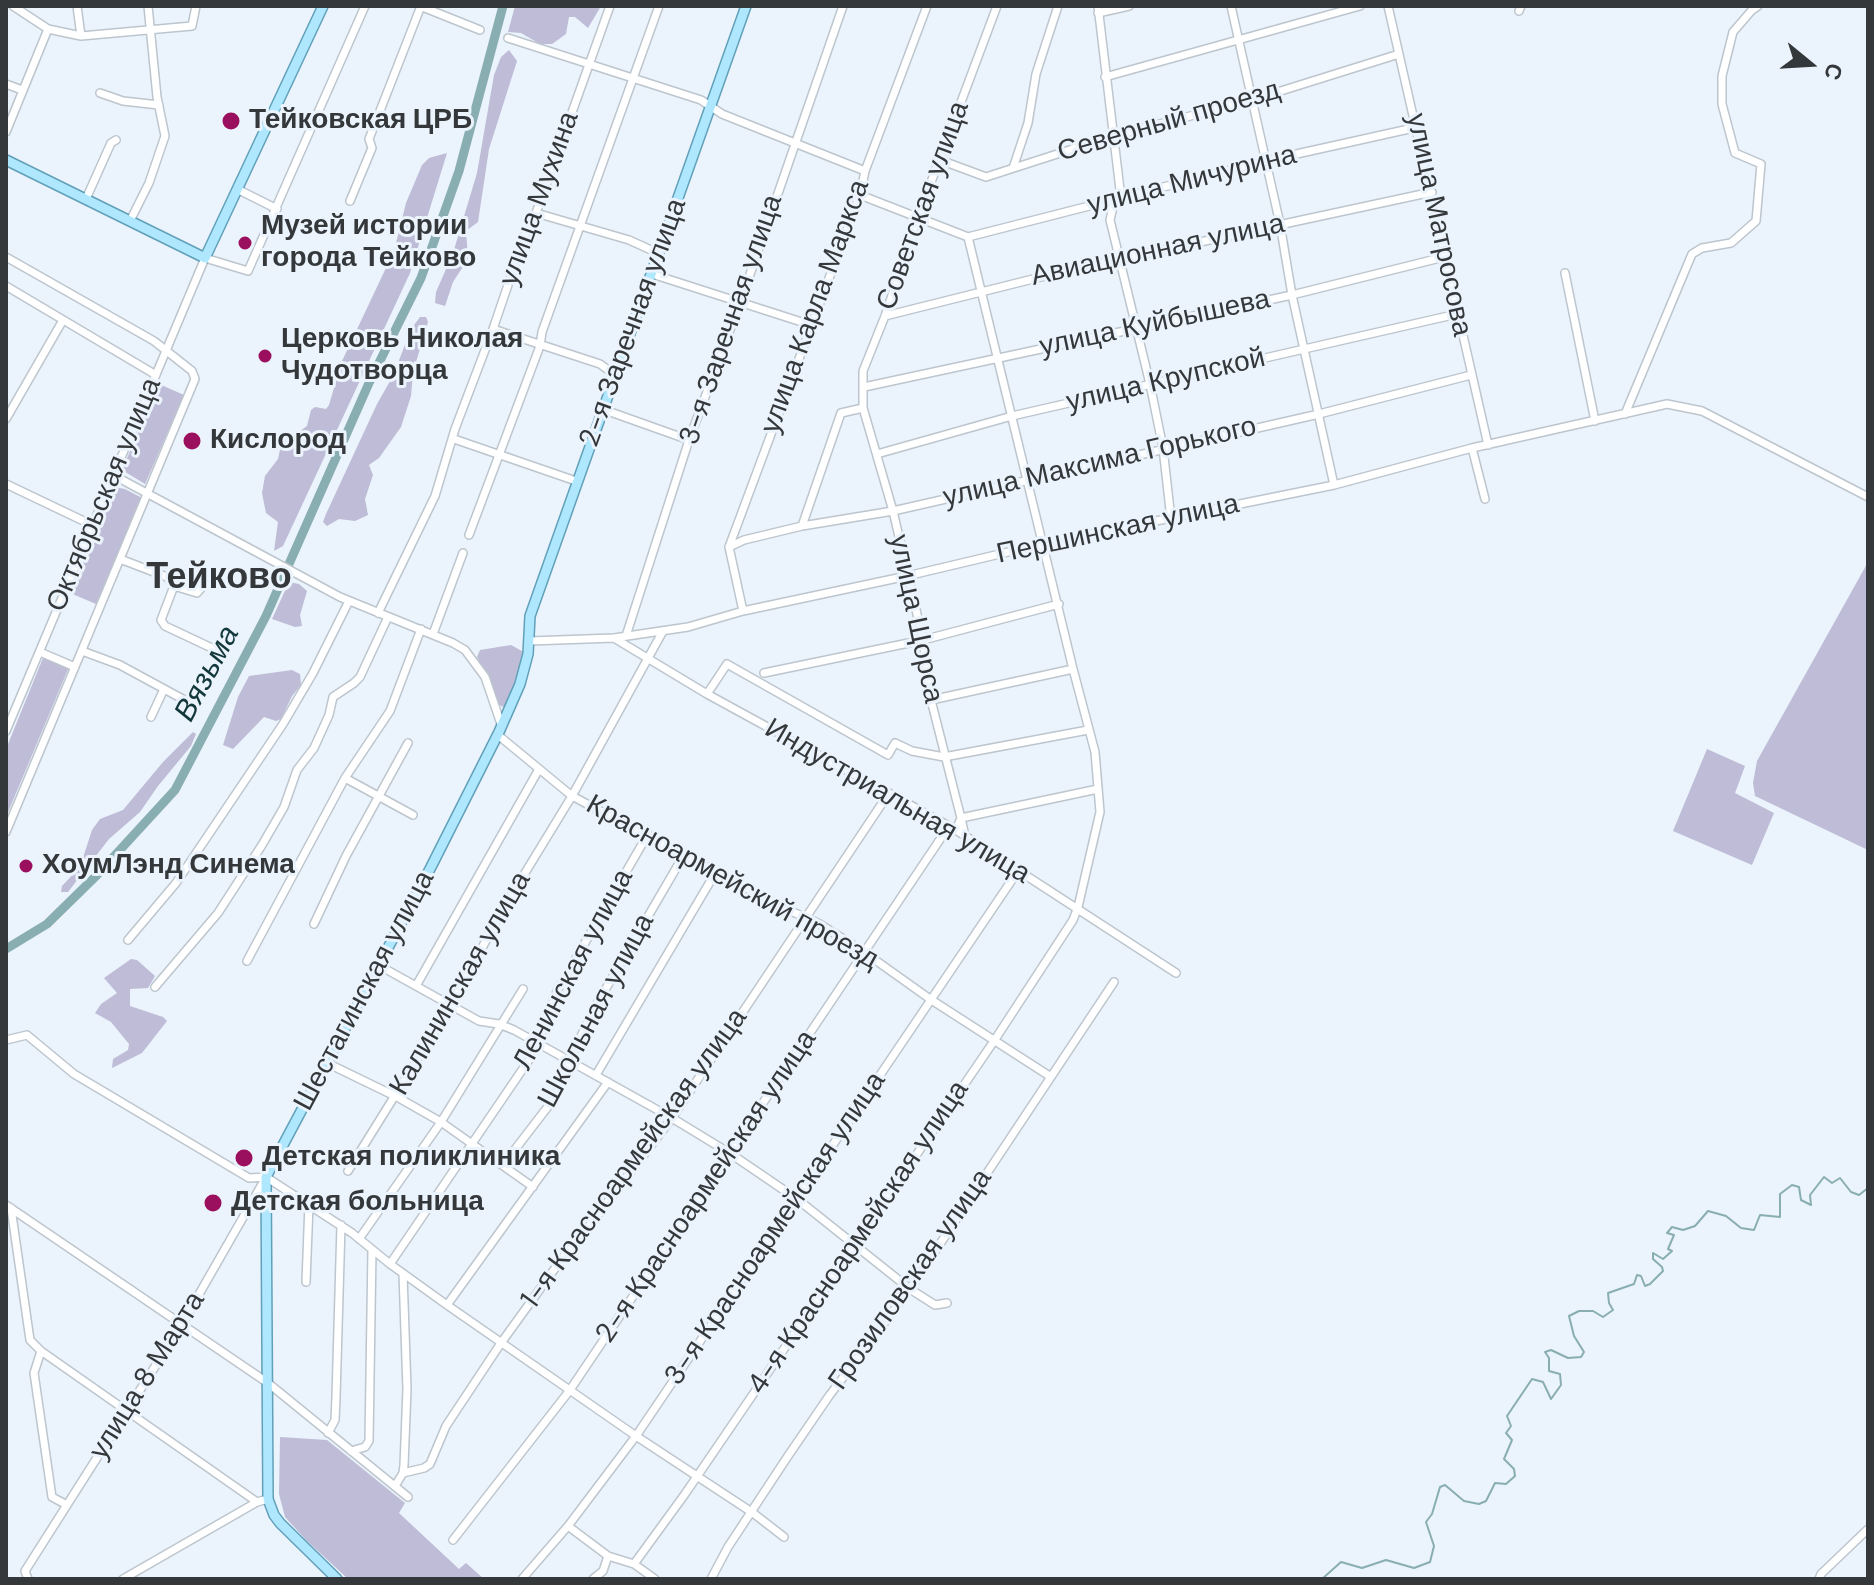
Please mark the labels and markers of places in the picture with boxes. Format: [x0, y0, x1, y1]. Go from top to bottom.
place label: Тейковская ЦРБ [249, 104, 472, 138]
marker: Тейковская ЦРБ [220, 110, 242, 132]
place label: Музей истории города Тейково [261, 210, 476, 276]
marker: Музей истории города Тейково [236, 234, 254, 252]
place label: Церковь Николая Чудотворца [281, 323, 523, 389]
marker: Церковь Николая Чудотворца [256, 347, 274, 365]
place label: Кислород [210, 424, 346, 458]
marker: Кислород [181, 430, 203, 452]
place label: ХоумЛэнд Синема [42, 849, 295, 883]
marker: ХоумЛэнд Синема [17, 857, 35, 875]
place label: Детская поликлиника [262, 1141, 560, 1175]
marker: Детская поликлиника [233, 1147, 255, 1169]
place label: Детская больница [231, 1186, 484, 1220]
marker: Детская больница [202, 1192, 224, 1214]

